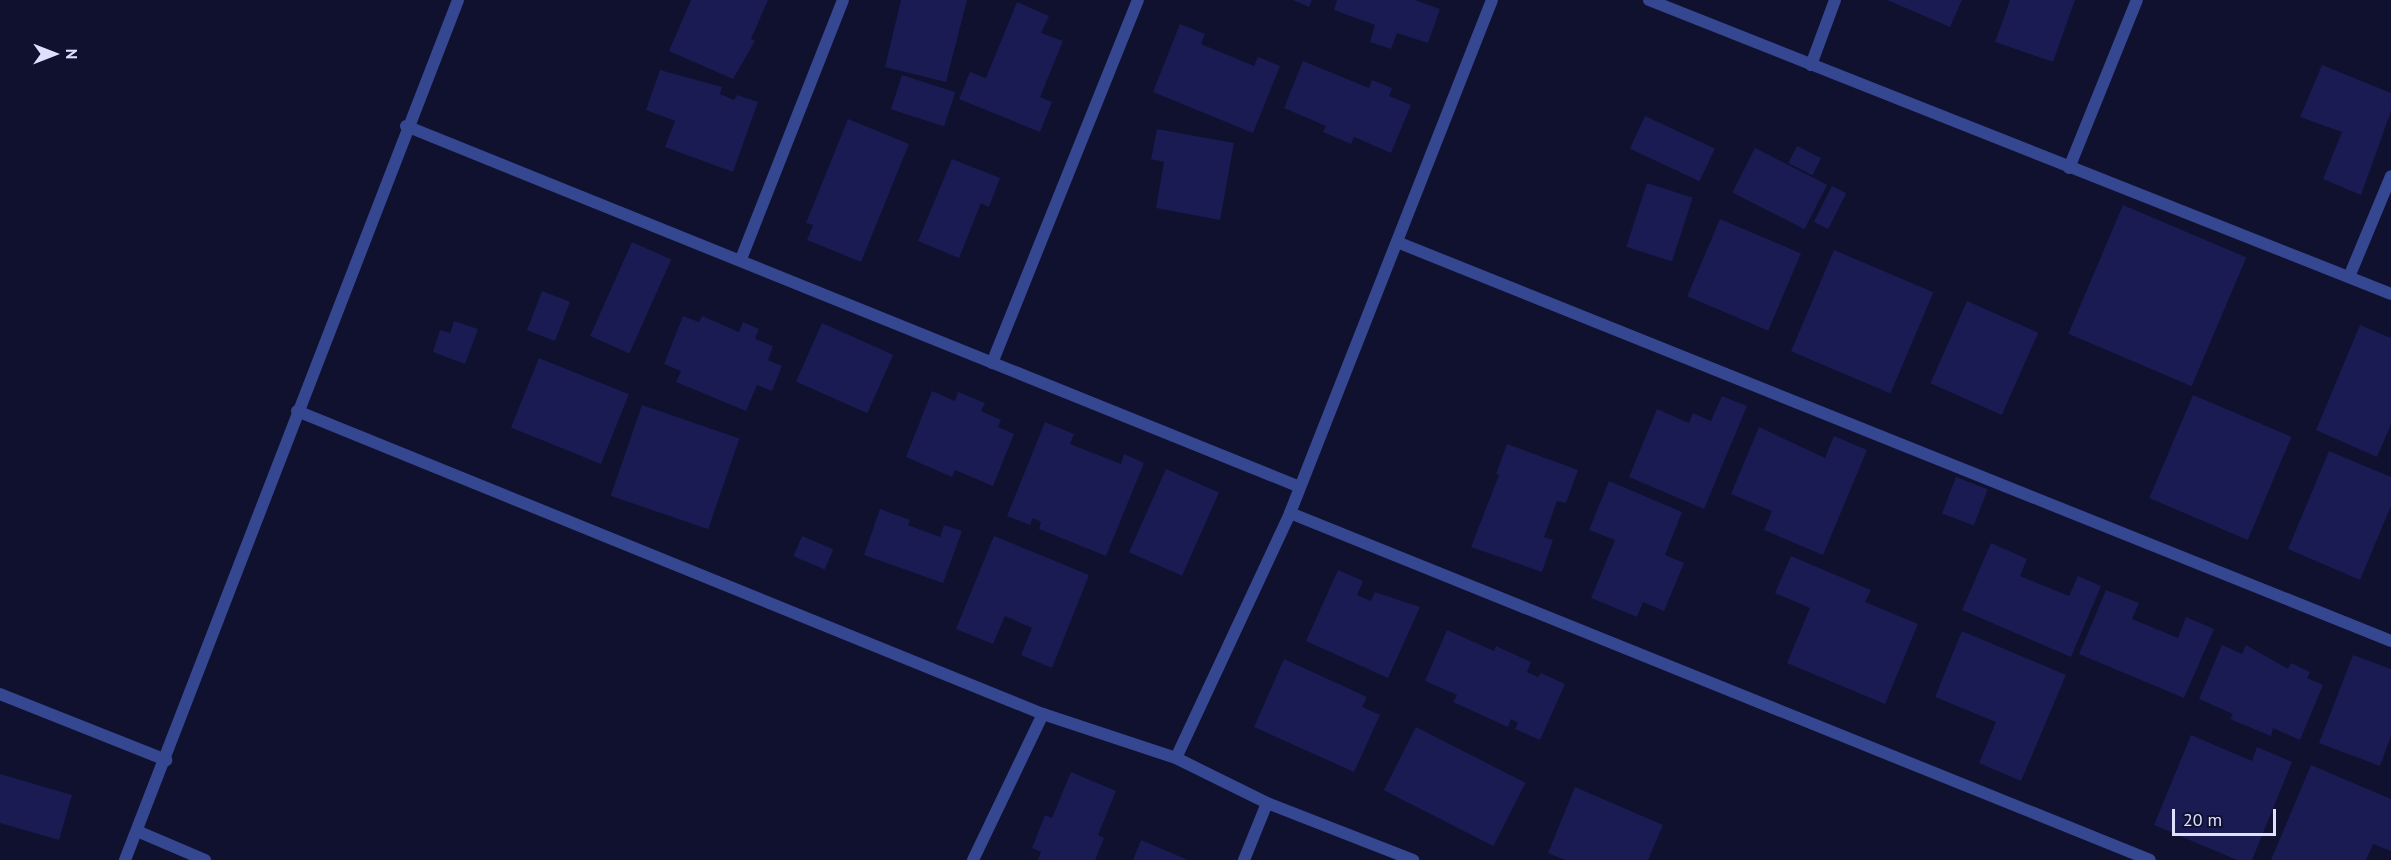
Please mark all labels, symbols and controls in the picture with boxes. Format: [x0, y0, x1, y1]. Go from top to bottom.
north arrow [24, 24, 84, 84]
text: N [62, 49, 82, 59]
scale bar [2175, 797, 2278, 835]
text: 20 m [2183, 808, 2222, 831]

